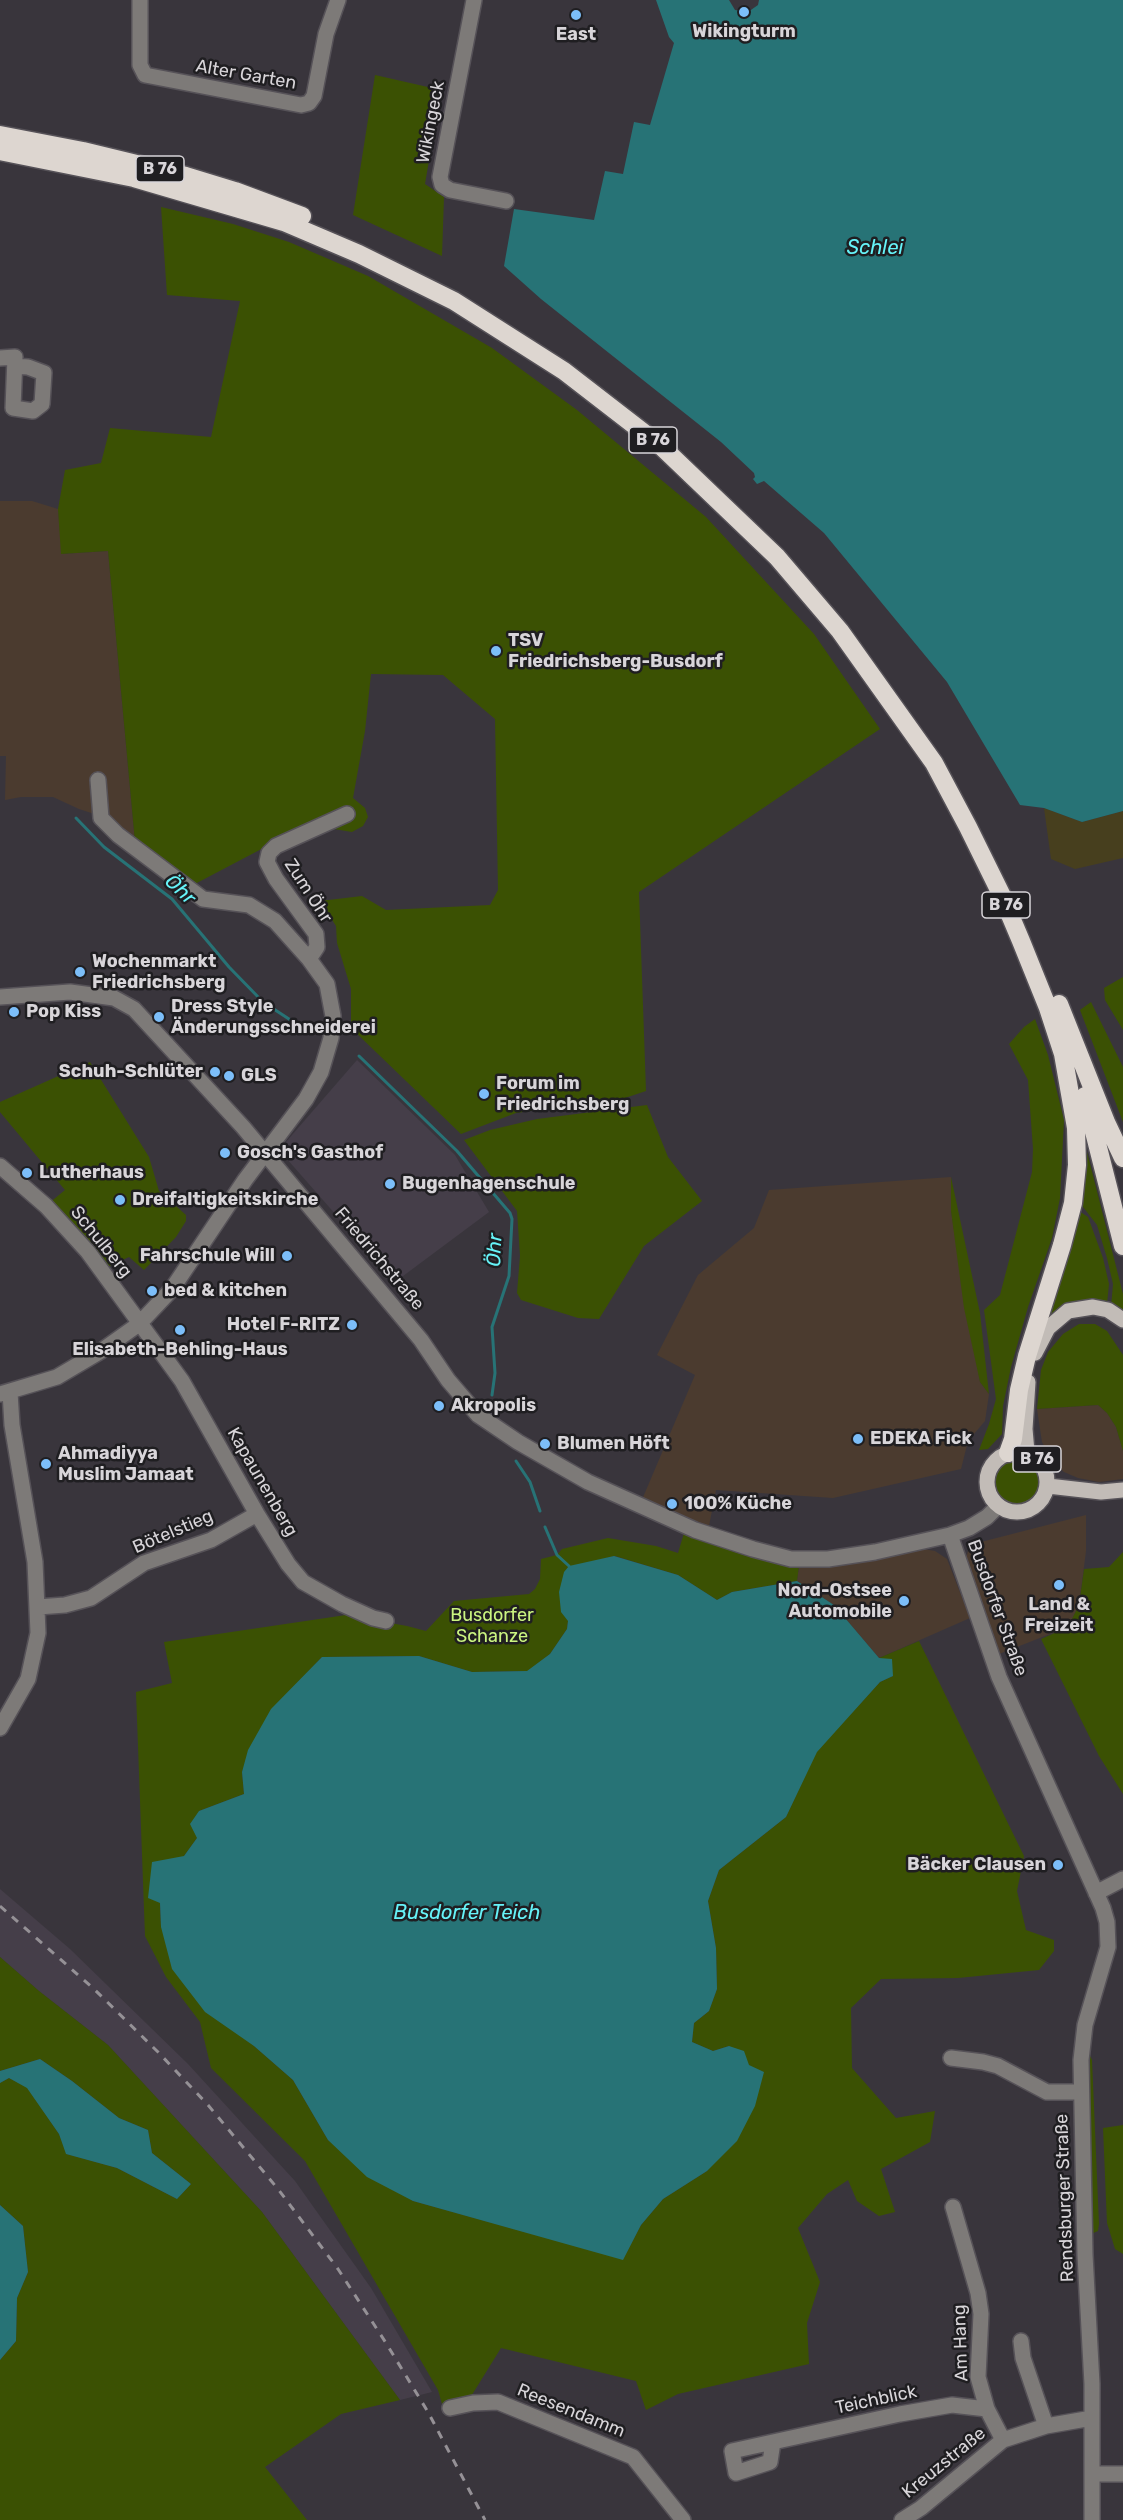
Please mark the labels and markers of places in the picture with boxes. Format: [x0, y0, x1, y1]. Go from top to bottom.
marker: Wikingturm [737, 5, 751, 19]
marker: East [569, 8, 583, 22]
place label: Wikingturm [692, 21, 796, 43]
place label: East [556, 24, 596, 46]
place label: TSV Friedrichsberg-Busdorf [508, 630, 723, 672]
marker: TSV Friedrichsberg-Busdorf [489, 644, 503, 658]
place label: Wochenmarkt Friedrichsberg [92, 951, 225, 994]
marker: Wochenmarkt Friedrichsberg [73, 965, 87, 979]
place label: Dress Style Änderungsschneiderei [171, 996, 376, 1038]
place label: Pop Kiss [26, 1001, 101, 1023]
marker: Pop Kiss [7, 1005, 21, 1019]
marker: Dress Style Änderungsschneiderei [152, 1010, 166, 1024]
place label: Schuh-Schlüter [59, 1061, 203, 1083]
marker: Schuh-Schlüter [208, 1065, 222, 1079]
place label: GLS [241, 1065, 277, 1087]
marker: GLS [222, 1069, 236, 1083]
place label: Forum im Friedrichsberg [496, 1073, 629, 1116]
marker: Forum im Friedrichsberg [477, 1087, 491, 1101]
place label: Gosch's Gasthof [237, 1142, 383, 1164]
marker: Gosch's Gasthof [218, 1146, 232, 1160]
place label: Lutherhaus [39, 1162, 144, 1184]
marker: Lutherhaus [20, 1166, 34, 1180]
place label: Bugenhagenschule [402, 1173, 576, 1195]
marker: Bugenhagenschule [383, 1177, 397, 1191]
place label: Dreifaltigkeitskirche [132, 1189, 318, 1211]
marker: Dreifaltigkeitskirche [113, 1193, 127, 1207]
place label: Fahrschule Will [140, 1245, 275, 1267]
marker: Fahrschule Will [280, 1249, 294, 1263]
place label: bed & kitchen [164, 1280, 287, 1302]
marker: bed & kitchen [145, 1284, 159, 1298]
place label: Hotel F-RITZ [227, 1314, 340, 1336]
marker: Hotel F-RITZ [345, 1318, 359, 1332]
marker: Elisabeth-Behling-Haus [173, 1323, 187, 1337]
place label: Elisabeth-Behling-Haus [72, 1339, 288, 1361]
place label: Akropolis [451, 1395, 536, 1417]
marker: Akropolis [432, 1399, 446, 1413]
place label: EDEKA Fick [870, 1428, 972, 1450]
marker: EDEKA Fick [851, 1432, 865, 1446]
place label: Blumen Höft [557, 1433, 670, 1455]
marker: Blumen Höft [538, 1437, 552, 1451]
place label: Ahmadiyya Muslim Jamaat [58, 1443, 194, 1486]
marker: Ahmadiyya Muslim Jamaat [39, 1457, 53, 1471]
place label: 100% Küche [684, 1493, 792, 1515]
marker: 100% Küche [665, 1497, 679, 1511]
marker: Land & Freizeit [1052, 1578, 1066, 1592]
place label: Nord-Ostsee Automobile [778, 1580, 892, 1622]
marker: Nord-Ostsee Automobile [897, 1594, 911, 1608]
place label: Land & Freizeit [1025, 1594, 1093, 1636]
place label: Bäcker Clausen [907, 1854, 1046, 1876]
marker: Bäcker Clausen [1051, 1858, 1065, 1872]

